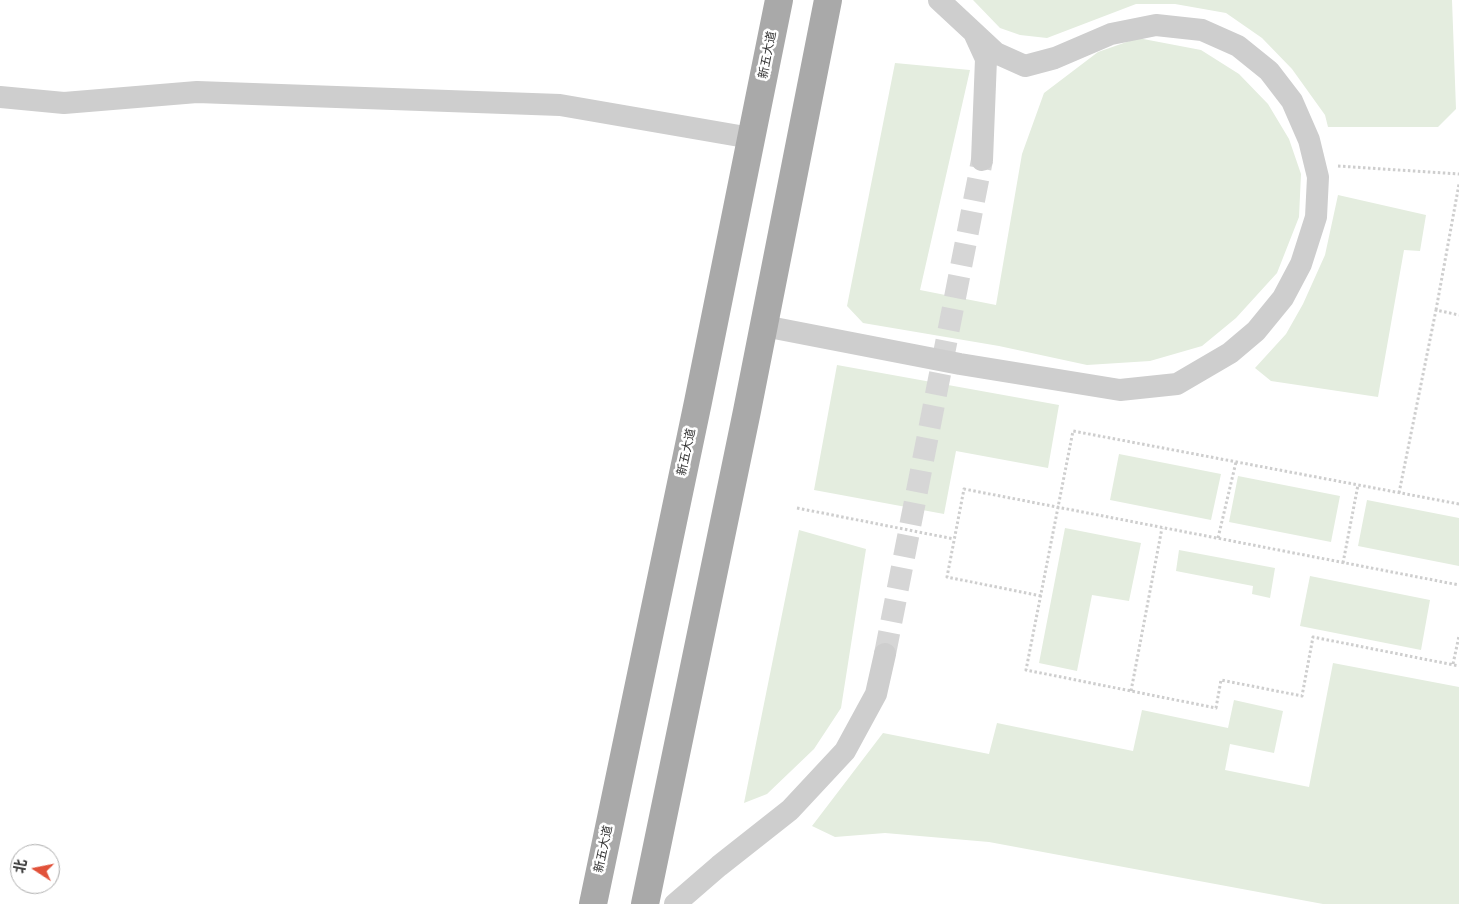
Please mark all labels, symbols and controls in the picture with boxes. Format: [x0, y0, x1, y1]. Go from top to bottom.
street label: 新五大道 [756, 30, 780, 80]
street label: 新五大道 [675, 427, 699, 477]
street label: 新五大道 [592, 824, 616, 874]
north arrow [10, 844, 60, 894]
text: 北 [11, 858, 30, 875]

